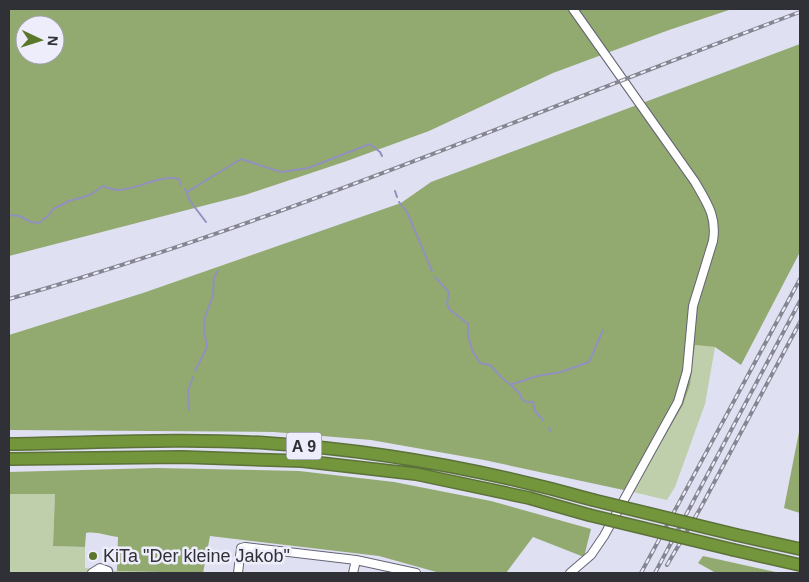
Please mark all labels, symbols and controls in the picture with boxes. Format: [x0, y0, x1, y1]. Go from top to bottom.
north arrow [15, 15, 65, 65]
text: N [45, 35, 61, 47]
road number: A 9 [286, 432, 322, 460]
place label: KiTa "Der kleine Jakob" [103, 546, 290, 566]
marker: KiTa "Der kleine Jakob" [87, 550, 99, 562]

